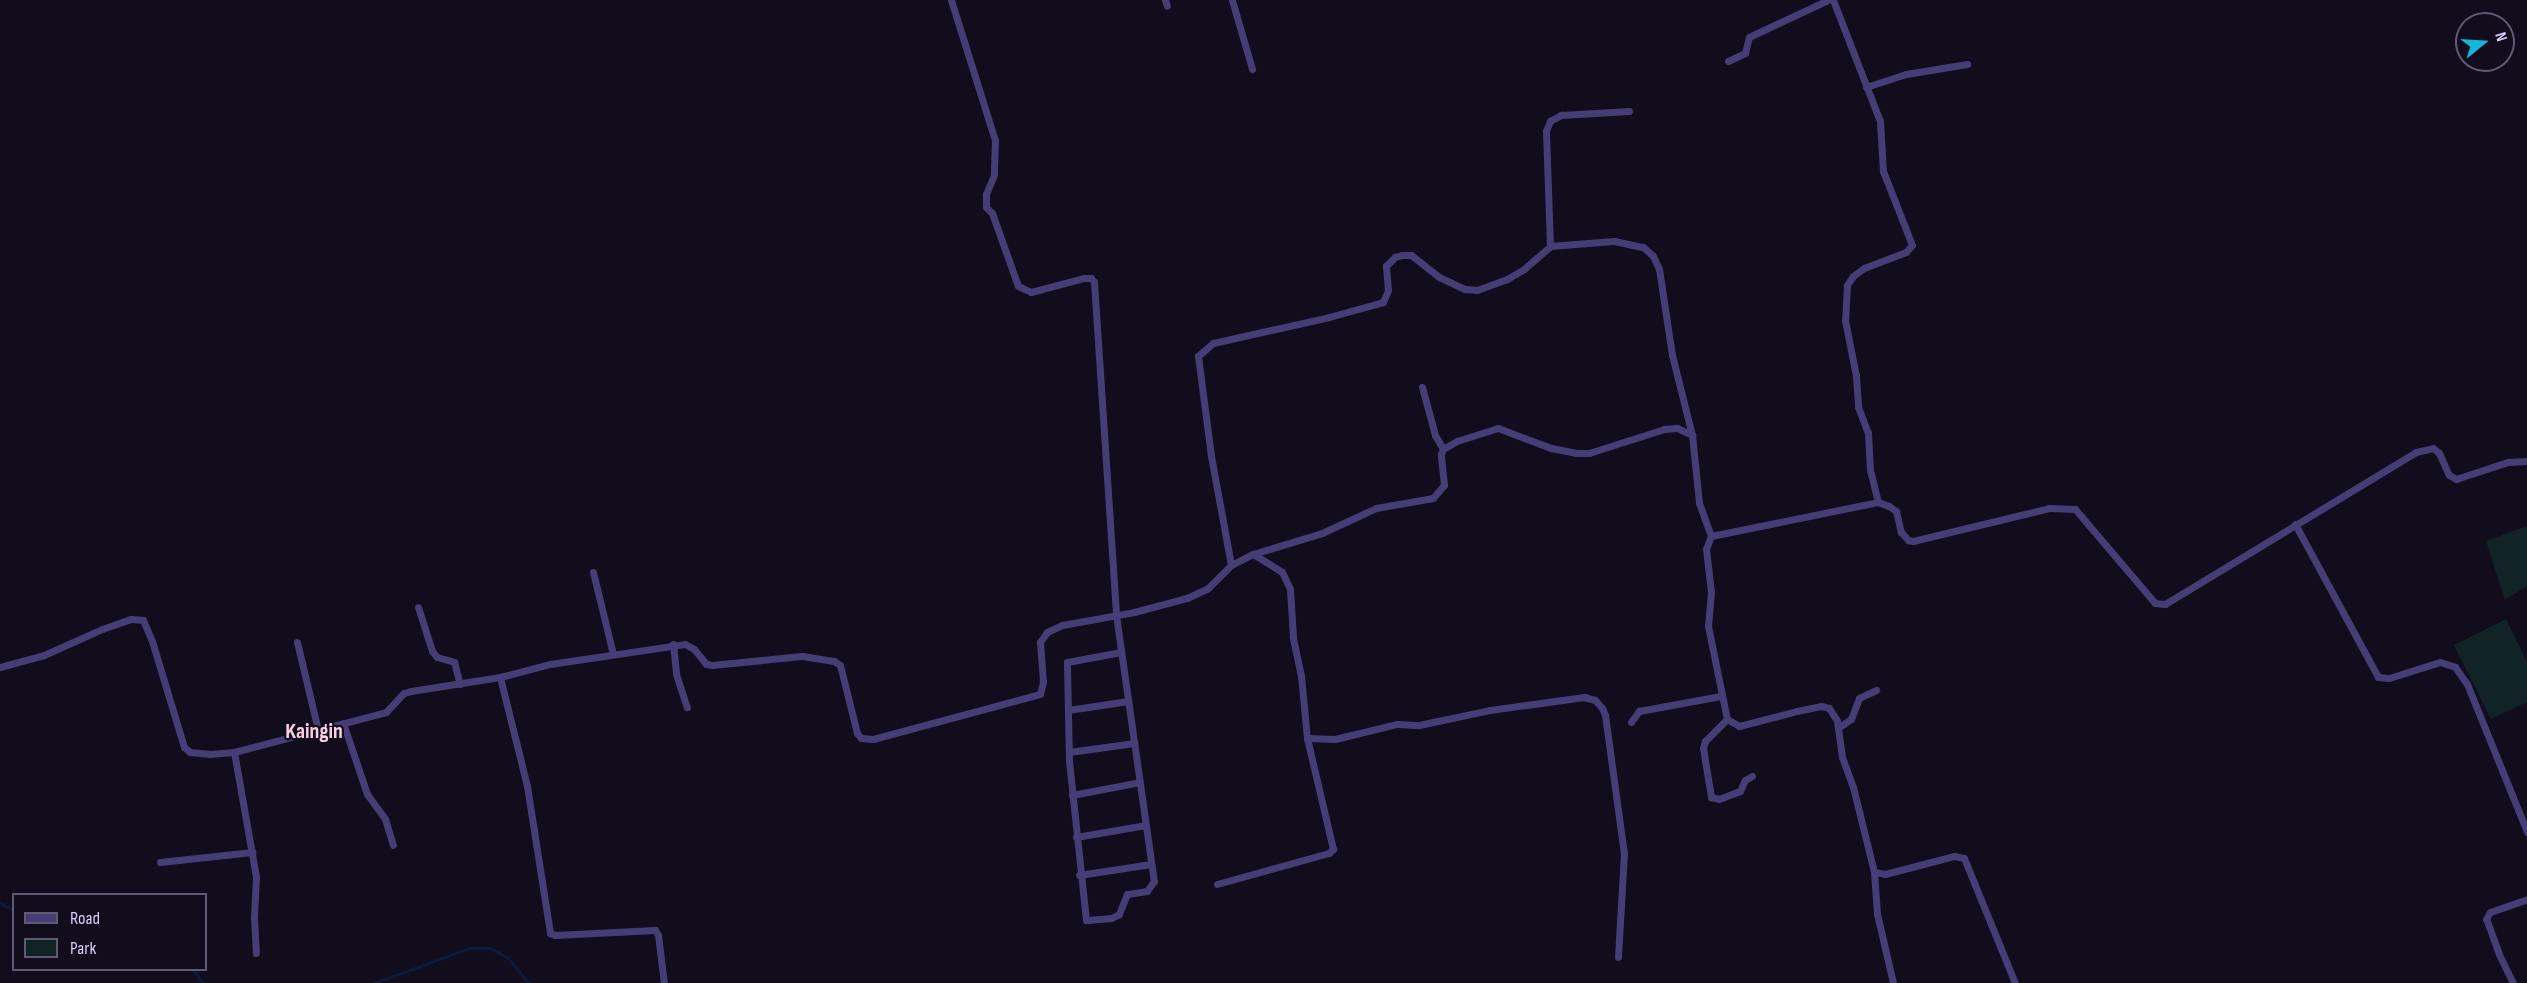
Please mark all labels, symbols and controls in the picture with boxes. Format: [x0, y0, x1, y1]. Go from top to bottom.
north arrow [2455, 12, 2515, 72]
text: N [2490, 30, 2511, 44]
district label: Kaingin [285, 719, 343, 745]
legend [12, 893, 207, 971]
text: Road [70, 908, 100, 929]
text: Park [70, 938, 96, 959]

